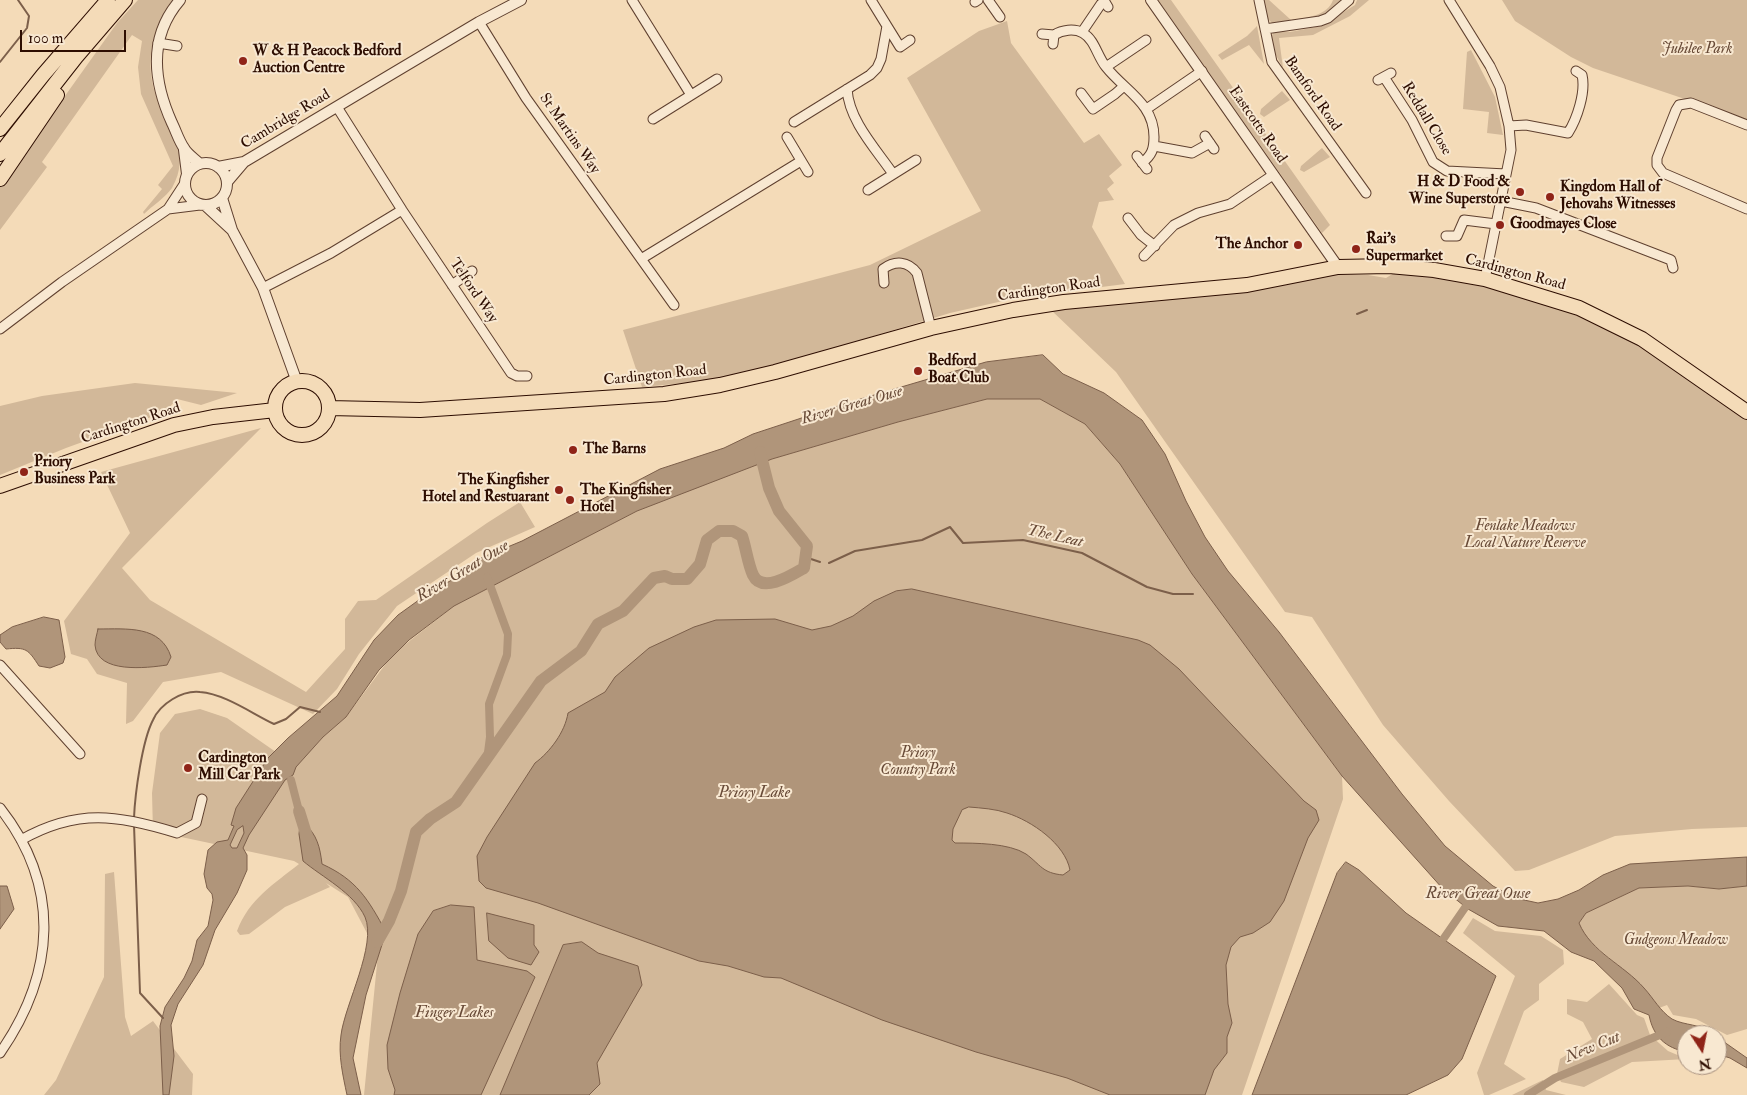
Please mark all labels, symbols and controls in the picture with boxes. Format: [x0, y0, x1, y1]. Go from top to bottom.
scale bar [22, 20, 129, 52]
text: 100 m [28, 29, 63, 48]
park label: Jubilee Park [1661, 41, 1733, 59]
place label: W & H Peacock Bedford Auction Centre [253, 43, 401, 78]
street label: Bamford Road [1280, 53, 1344, 135]
marker: W & H Peacock Bedford Auction Centre [237, 55, 249, 67]
street label: Reddall Close [1397, 79, 1455, 159]
street label: Eastcotts Road [1224, 83, 1290, 167]
street label: Cambridge Road [238, 86, 334, 154]
street label: St Martins Way [535, 90, 603, 178]
place label: H & D Food & Wine Superstore [1409, 174, 1510, 209]
place label: Kingdom Hall of Jehovahs Witnesses [1560, 179, 1675, 214]
marker: H & D Food & Wine Superstore [1514, 186, 1526, 198]
marker: Kingdom Hall of Jehovahs Witnesses [1544, 191, 1556, 203]
place label: Goodmayes Close [1510, 216, 1617, 234]
marker: Goodmayes Close [1494, 219, 1506, 231]
place label: Rai's Supermarket [1366, 231, 1443, 266]
place label: The Anchor [1216, 236, 1288, 254]
marker: The Anchor [1292, 239, 1304, 251]
marker: Rai's Supermarket [1350, 243, 1362, 255]
street label: Cardington Road [1463, 251, 1567, 295]
street label: Telford Way [445, 255, 501, 327]
street label: Cardington Road [997, 274, 1101, 306]
place label: Bedford Boat Club [928, 353, 989, 388]
street label: Cardington Road [603, 362, 707, 390]
marker: Bedford Boat Club [912, 365, 924, 377]
water label: River Great Ouse [799, 382, 905, 430]
street label: Cardington Road [79, 399, 183, 449]
place label: The Barns [583, 441, 646, 459]
marker: The Barns [567, 444, 579, 456]
place label: Priory Business Park [34, 454, 115, 489]
marker: Priory Business Park [18, 466, 30, 478]
place label: The Kingfisher Hotel and Restuarant [422, 472, 549, 507]
place label: The Kingfisher Hotel [580, 482, 671, 517]
marker: The Kingfisher Hotel and Restuarant [553, 484, 565, 496]
marker: The Kingfisher Hotel [564, 494, 576, 506]
park label: Fenlake Meadows Local Nature Reserve [1464, 518, 1586, 553]
water label: The Leat [1025, 521, 1085, 553]
water label: River Great Ouse [413, 537, 513, 607]
park label: Priory Country Park [880, 745, 956, 780]
place label: Cardington Mill Car Park [198, 750, 280, 785]
marker: Cardington Mill Car Park [182, 762, 194, 774]
water label: Priory Lake [718, 784, 790, 804]
water label: River Great Ouse [1426, 885, 1530, 905]
park label: Gudgeons Meadow [1624, 932, 1728, 950]
water label: Finger Lakes [415, 1004, 493, 1024]
north arrow [1677, 1025, 1727, 1075]
water label: New Cut [1563, 1028, 1623, 1068]
text: N [1697, 1055, 1713, 1074]

